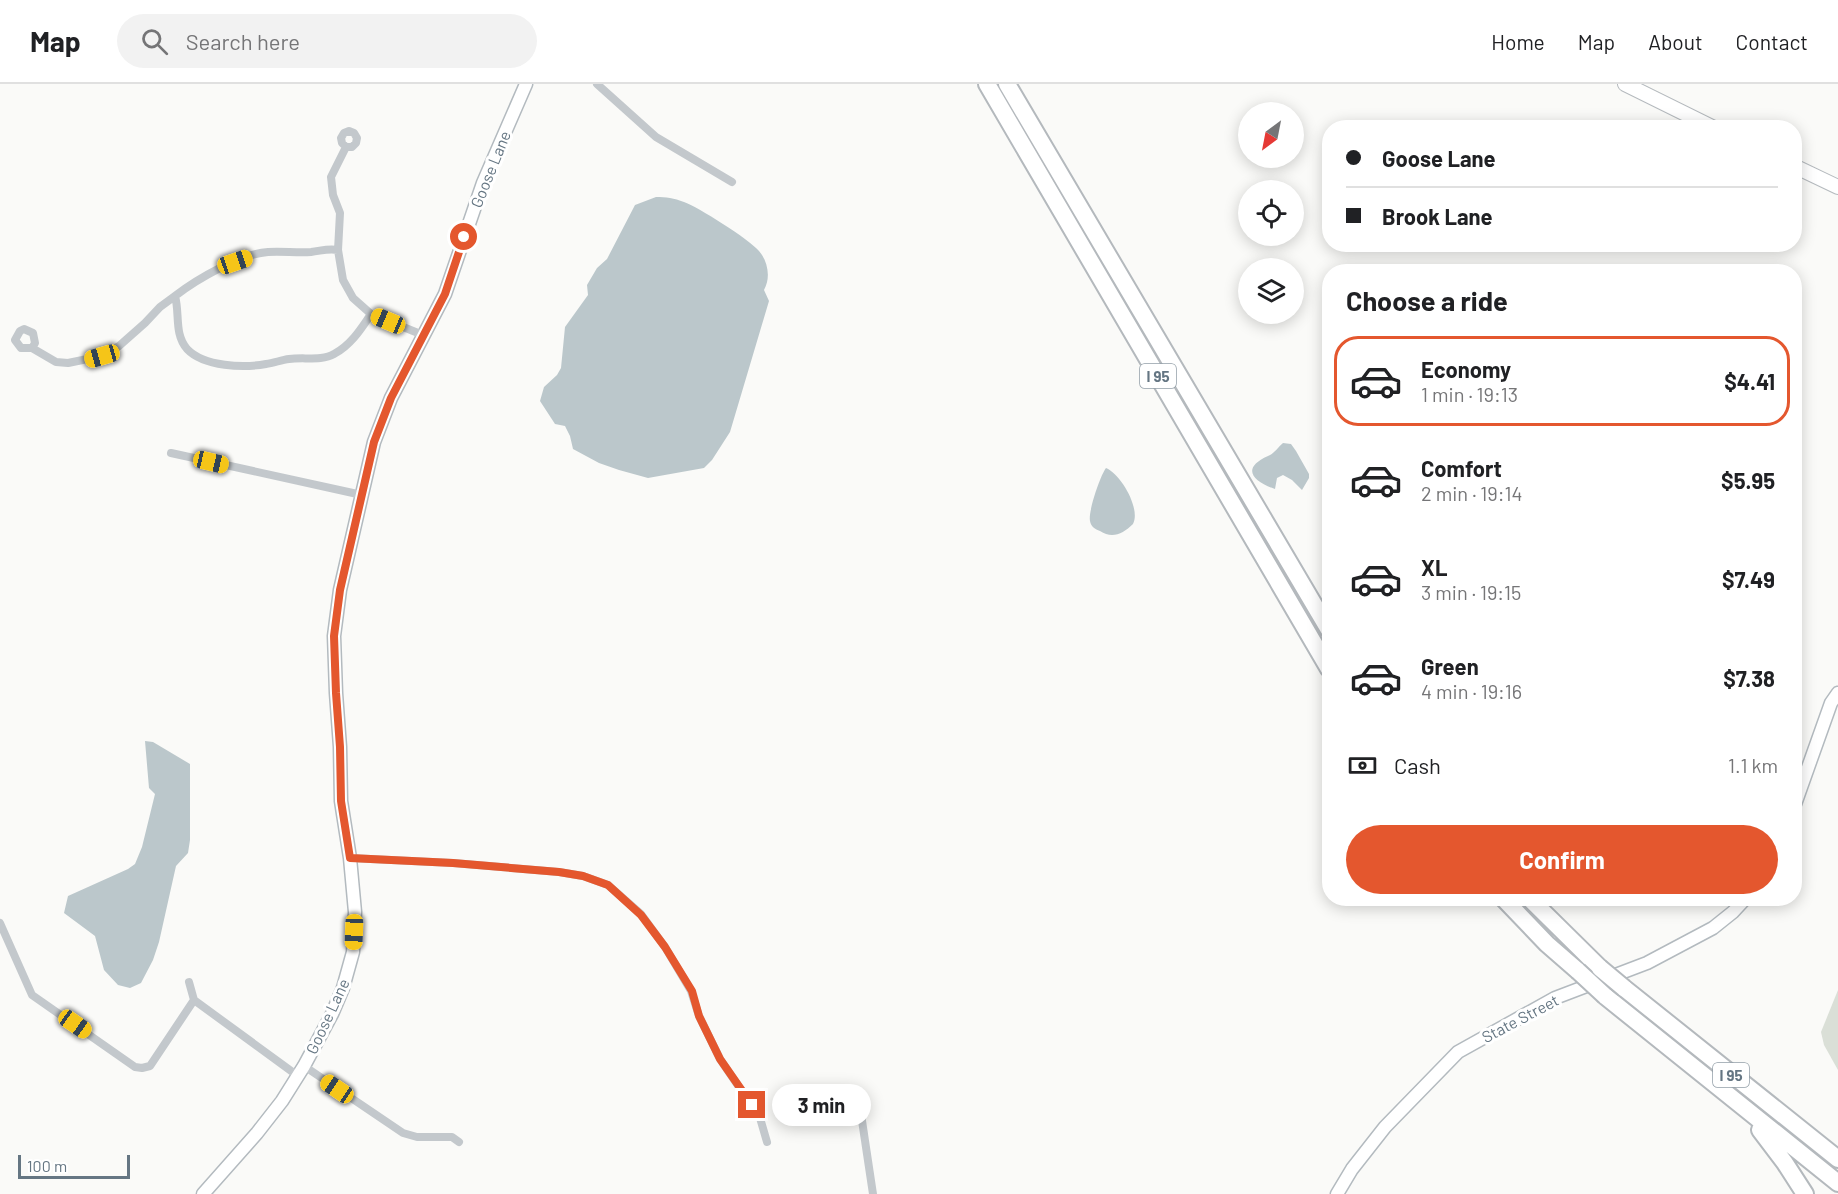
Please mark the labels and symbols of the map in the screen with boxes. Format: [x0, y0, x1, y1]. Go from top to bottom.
north arrow [1238, 102, 1304, 168]
street label: Goose Lane [466, 128, 514, 210]
route start [450, 223, 477, 250]
car [215, 248, 255, 276]
car [368, 306, 408, 336]
car [82, 342, 122, 370]
road number: I 95 [1140, 364, 1176, 388]
car [191, 449, 231, 475]
car [344, 914, 364, 950]
street label: Goose Lane [301, 975, 353, 1057]
street label: State Street [1478, 990, 1562, 1046]
car [55, 1006, 95, 1042]
road number: I 95 [1713, 1063, 1749, 1087]
car [317, 1071, 357, 1107]
callout: 3 min [773, 1084, 872, 1126]
route end [738, 1091, 765, 1118]
scale bar [18, 1152, 130, 1180]

